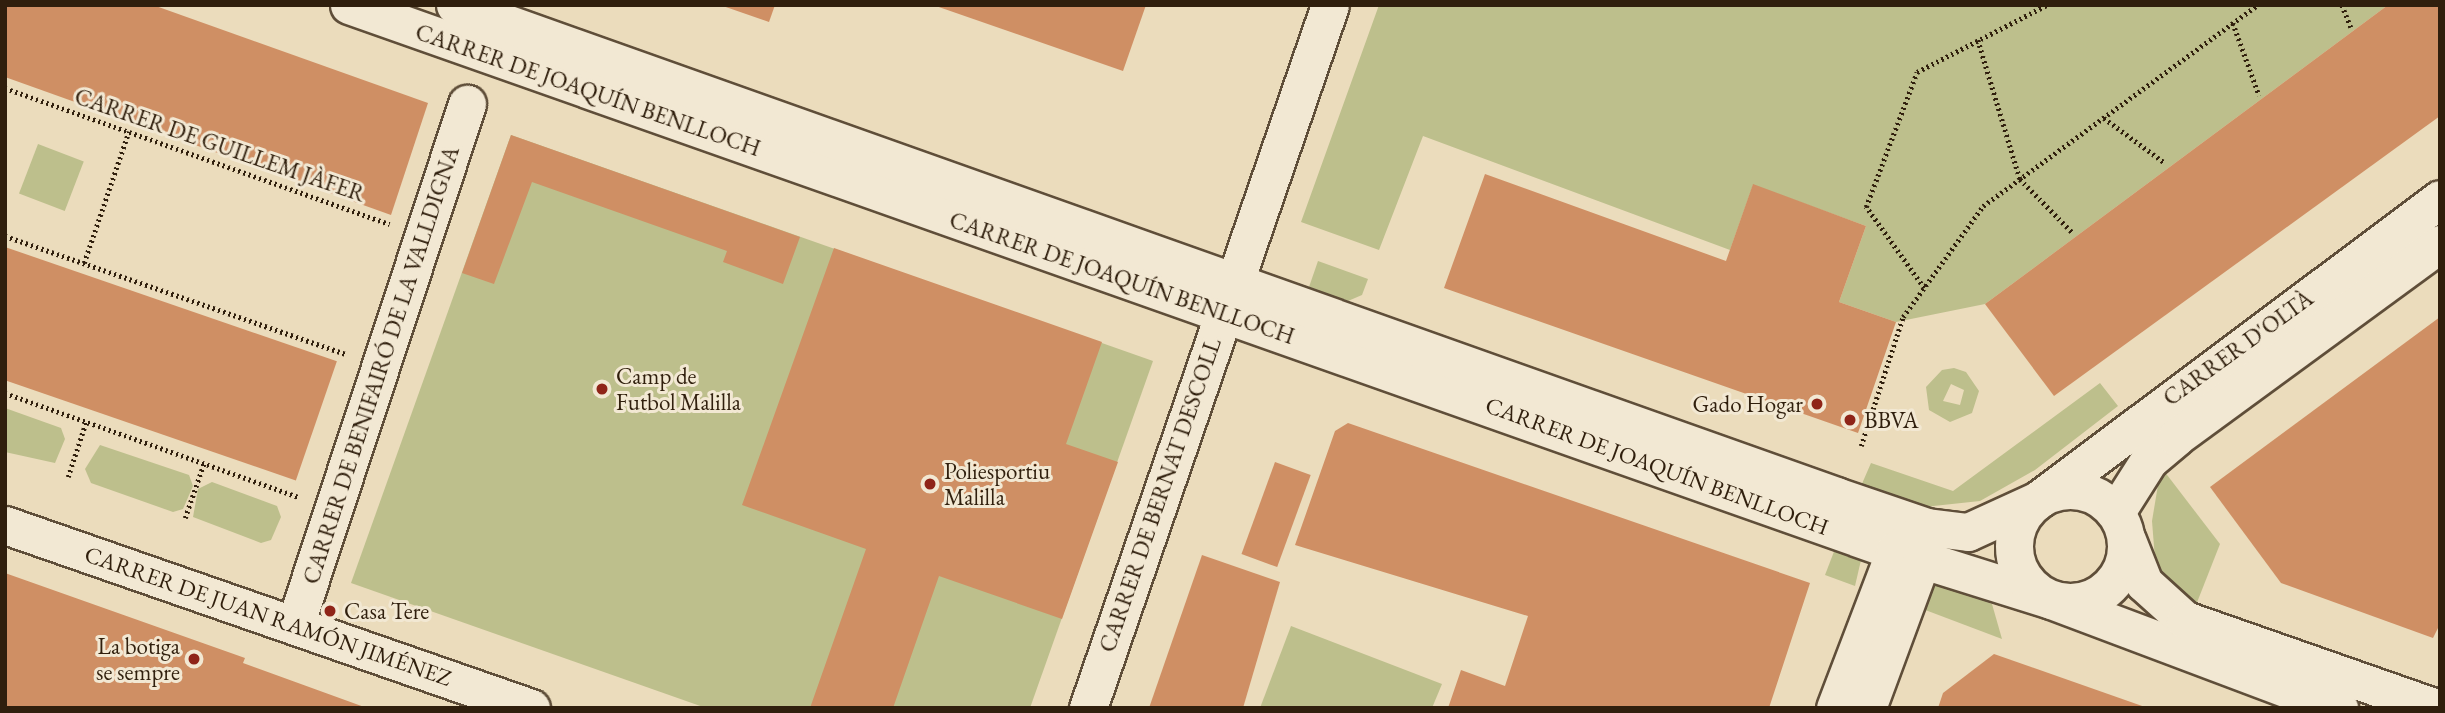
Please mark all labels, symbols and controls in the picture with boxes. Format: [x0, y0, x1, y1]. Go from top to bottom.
street label: CARRER DE JOAQUÍN BENLLOCH [412, 18, 764, 162]
street label: CARRER DE GUILLEM JÀFER [71, 82, 369, 208]
street label: CARRER DE BENIFAIRÓ DE LA VALLDIGNA [297, 142, 465, 588]
street label: CARRER DE JOAQUÍN BENLLOCH [946, 206, 1298, 350]
street label: CARRER D'OLTÀ [2158, 284, 2318, 412]
street label: CARRER DE BERNAT DESCOLL [1093, 334, 1227, 656]
place label: Camp de Futbol Malilla [616, 362, 741, 416]
marker: Camp de Futbol Malilla [594, 381, 610, 397]
place label: Gado Hogar [1693, 390, 1803, 418]
street label: CARRER DE JOAQUÍN BENLLOCH [1482, 391, 1832, 541]
marker: Gado Hogar [1809, 396, 1825, 412]
place label: BBVA [1864, 406, 1919, 434]
marker: BBVA [1842, 412, 1858, 428]
place label: Poliesportiu Malilla [944, 457, 1050, 511]
marker: Poliesportiu Malilla [922, 476, 938, 492]
street label: CARRER DE JUAN RAMÓN JIMÉNEZ [81, 540, 455, 692]
place label: Casa Tere [344, 597, 429, 625]
marker: Casa Tere [322, 603, 338, 619]
place label: La botiga se sempre [96, 632, 180, 686]
marker: La botiga se sempre [186, 651, 202, 667]

